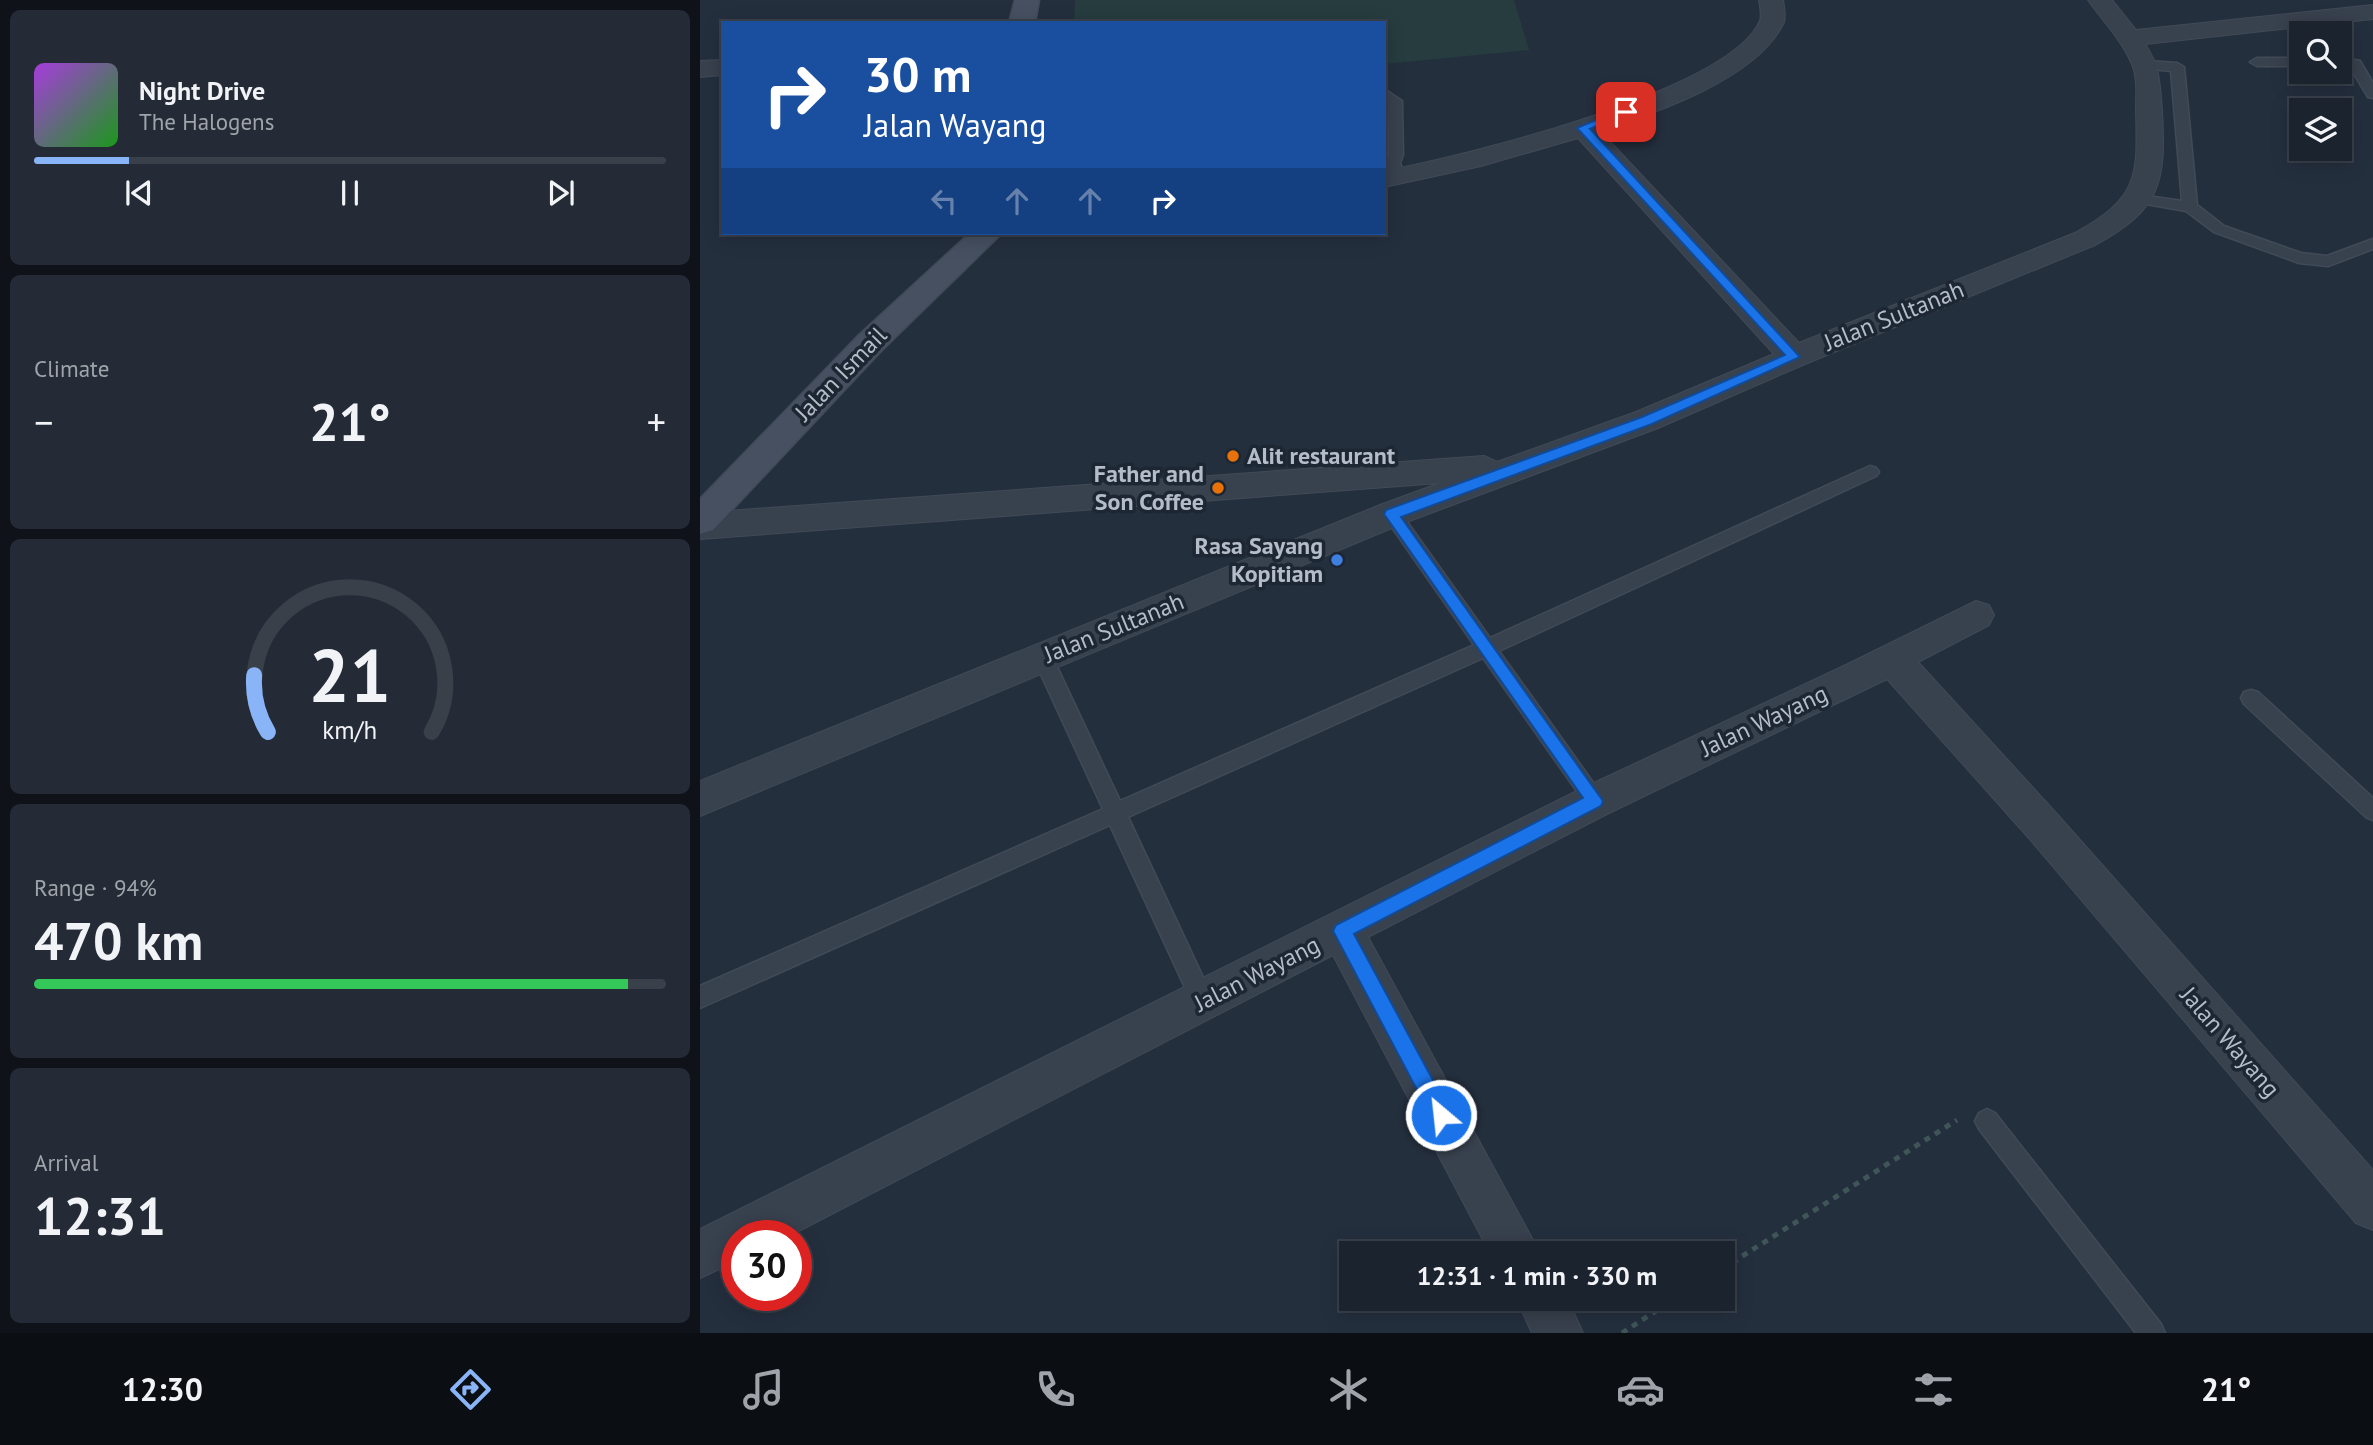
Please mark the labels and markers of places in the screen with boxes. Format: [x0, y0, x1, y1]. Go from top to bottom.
pin [1596, 82, 1656, 142]
place label: Alit restaurant [1247, 440, 1396, 471]
marker: Alit restaurant [1225, 448, 1241, 464]
place label: Father and Son Coffee [1094, 458, 1204, 517]
marker: Father and Son Coffee [1210, 480, 1226, 496]
place label: Rasa Sayang Kopitiam [1195, 530, 1323, 589]
marker: Rasa Sayang Kopitiam [1329, 552, 1345, 568]

